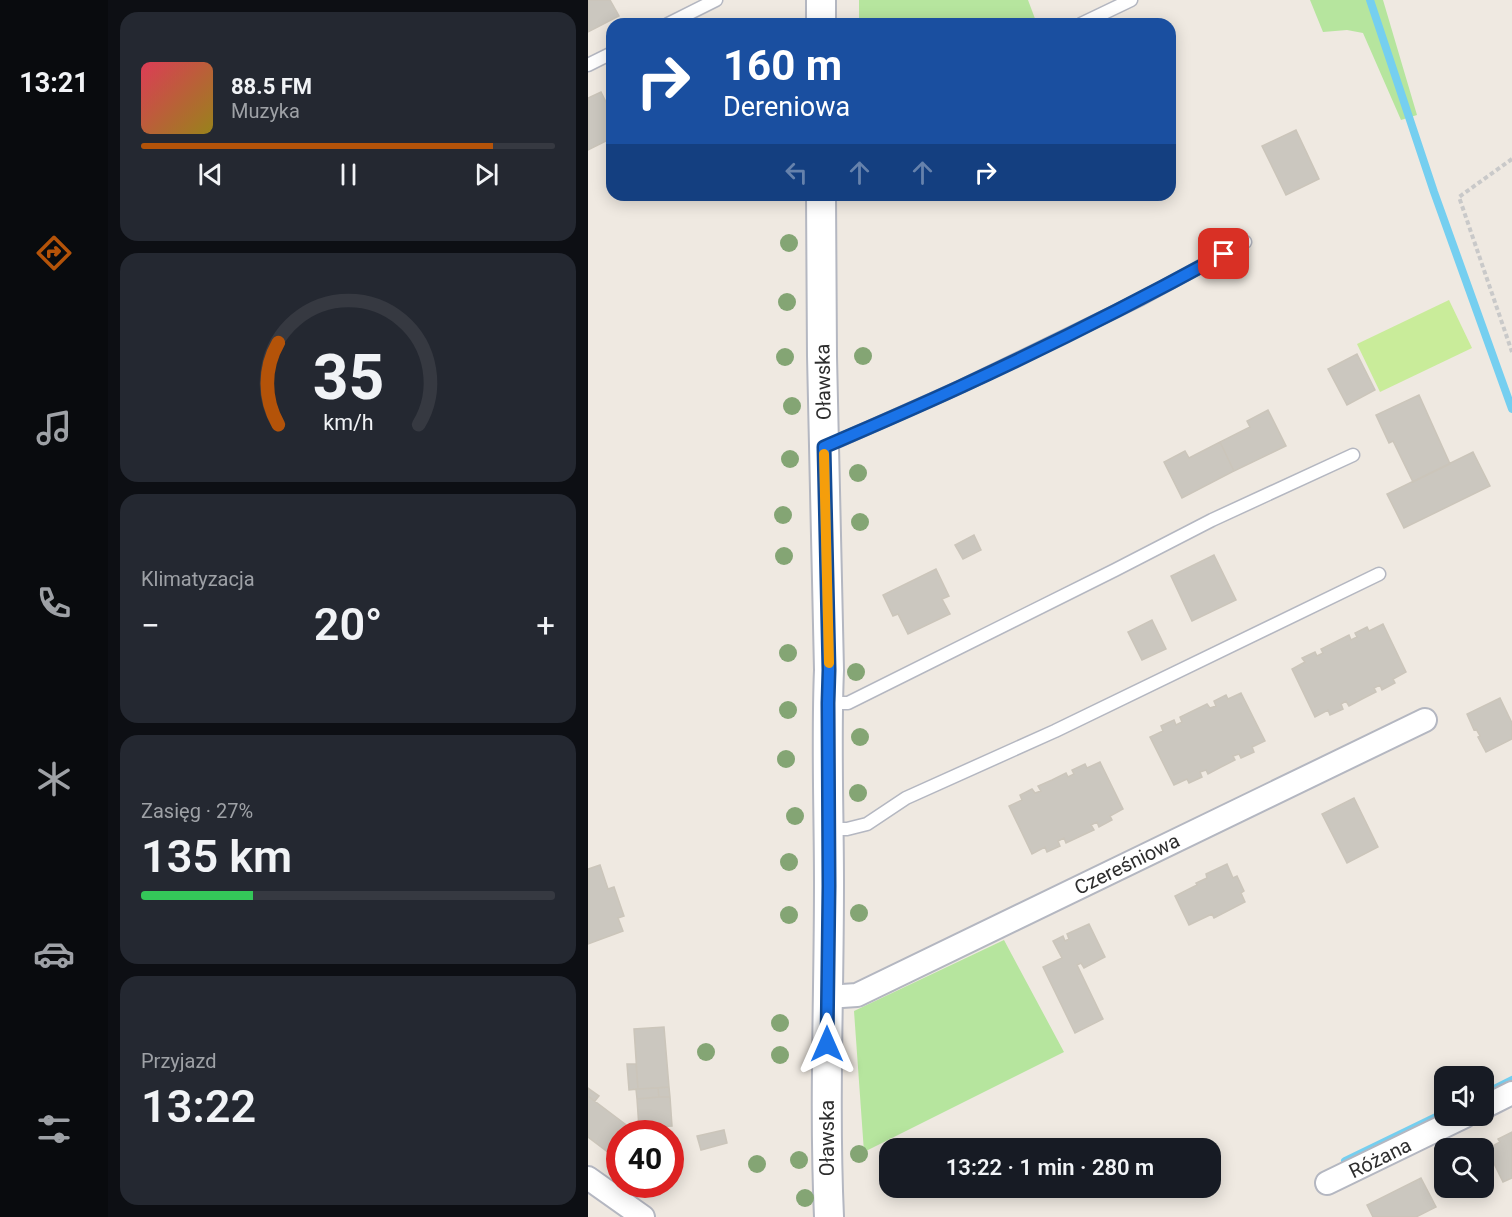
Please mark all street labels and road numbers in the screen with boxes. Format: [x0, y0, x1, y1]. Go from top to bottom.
street label: Oławska [810, 344, 836, 420]
street label: Czereśniowa [1070, 828, 1184, 900]
street label: Oławska [815, 1100, 839, 1176]
street label: Różana [1345, 1133, 1415, 1183]

